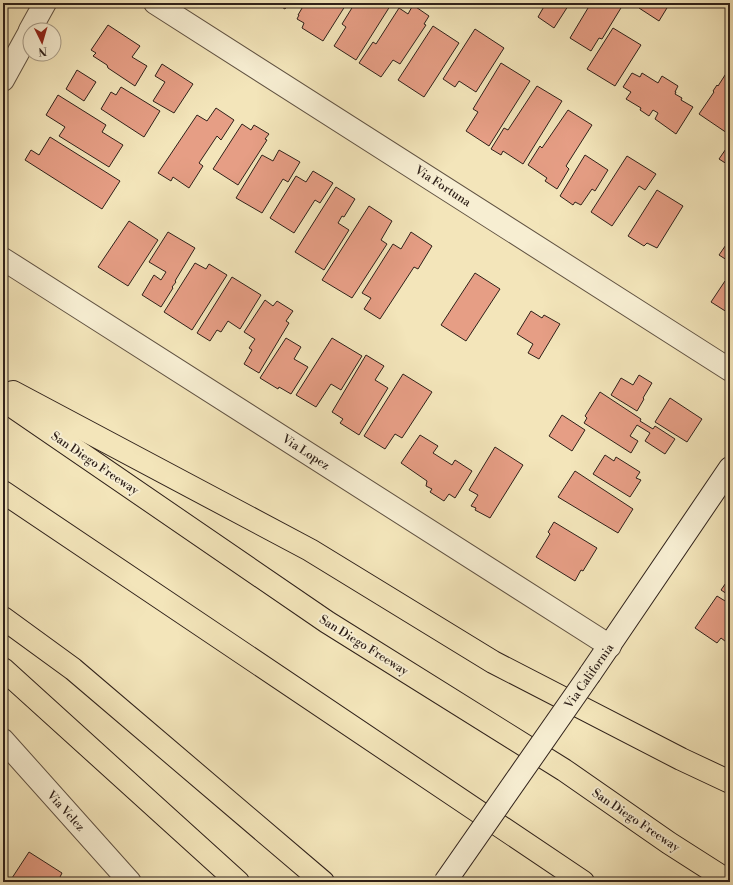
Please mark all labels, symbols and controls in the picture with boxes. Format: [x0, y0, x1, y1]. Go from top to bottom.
north arrow [22, 22, 62, 62]
text: N [38, 44, 48, 58]
street label: Via Fortuna [411, 162, 474, 211]
street label: San Diego Freeway [48, 429, 142, 498]
street label: Via Lopez [278, 431, 333, 473]
street label: San Diego Freeway [316, 612, 411, 679]
street label: Via California [561, 640, 618, 712]
street label: San Diego Freeway [589, 786, 683, 855]
street label: Via Velez [43, 787, 88, 835]

